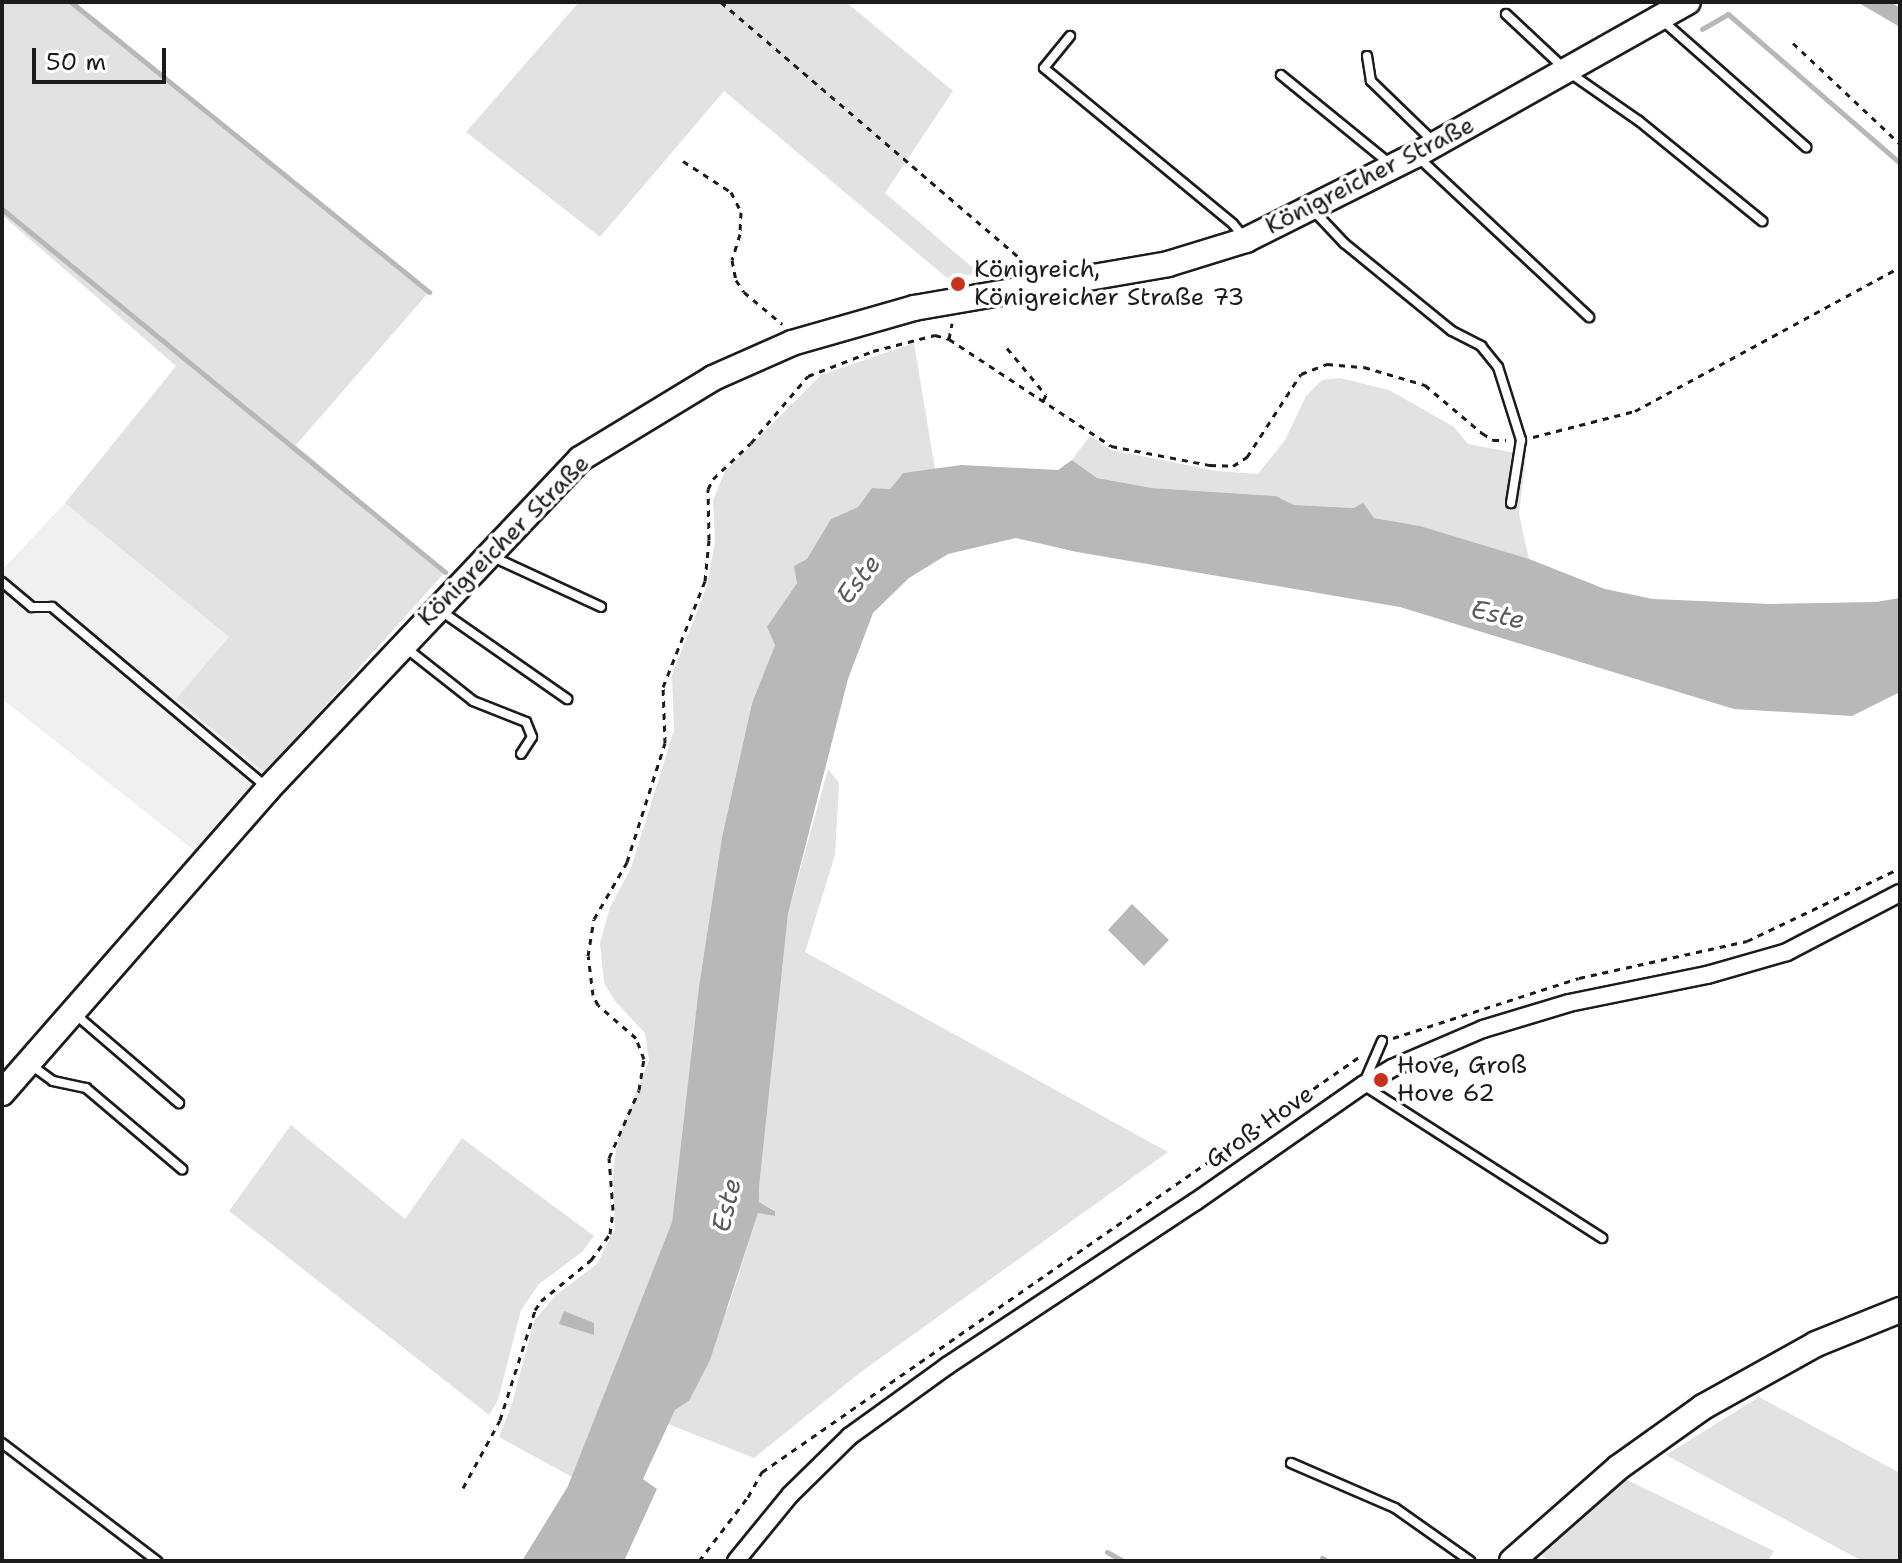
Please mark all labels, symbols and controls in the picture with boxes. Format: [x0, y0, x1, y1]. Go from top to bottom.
scale bar [36, 32, 170, 82]
text: 50 m [46, 46, 106, 78]
street label: Königreicher Straße [1261, 111, 1479, 241]
place label: Königreich, Königreicher Straße 73 [974, 256, 1244, 312]
marker: Königreich, Königreicher Straße 73 [949, 275, 967, 293]
street label: Königreicher Straße [412, 449, 596, 633]
water label: Este [829, 548, 887, 610]
water label: Este [1468, 593, 1528, 635]
place label: Hove, Groß Hove 62 [1397, 1052, 1527, 1108]
marker: Hove, Groß Hove 62 [1372, 1071, 1390, 1089]
street label: Groß Hove [1201, 1079, 1319, 1175]
water label: Este [705, 1175, 747, 1235]

